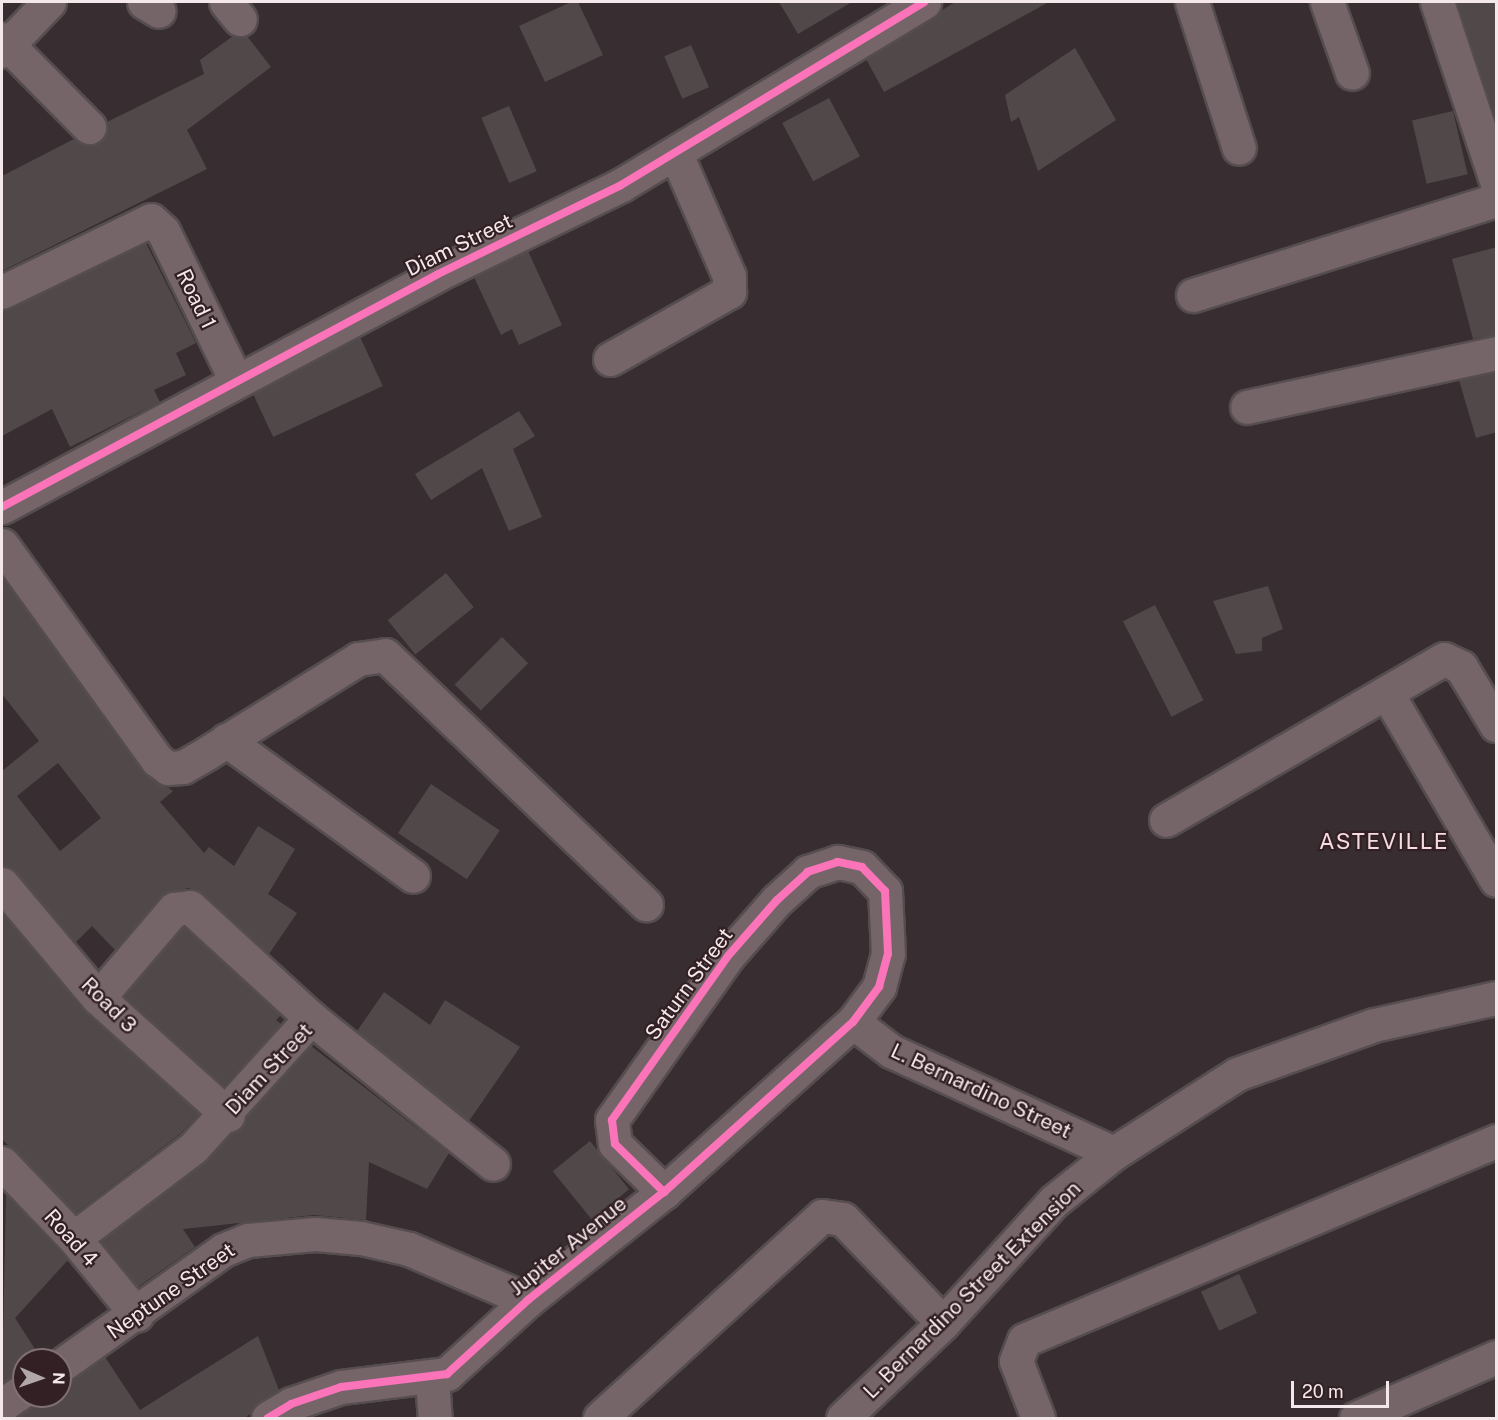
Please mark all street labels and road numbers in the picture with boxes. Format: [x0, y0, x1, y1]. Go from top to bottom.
street label: Diam Street [401, 208, 517, 282]
street label: Road 1 [171, 265, 221, 333]
street label: Saturn Street [640, 923, 738, 1045]
street label: Road 3 [76, 972, 142, 1038]
street label: Diam Street [220, 1018, 318, 1120]
street label: L. Bernardino Street [887, 1038, 1075, 1144]
street label: L. Bernardino Street Extension [858, 1176, 1086, 1404]
street label: Jupiter Avenue [504, 1191, 632, 1301]
street label: Road 4 [39, 1204, 103, 1272]
street label: Neptune Street [102, 1238, 240, 1344]

